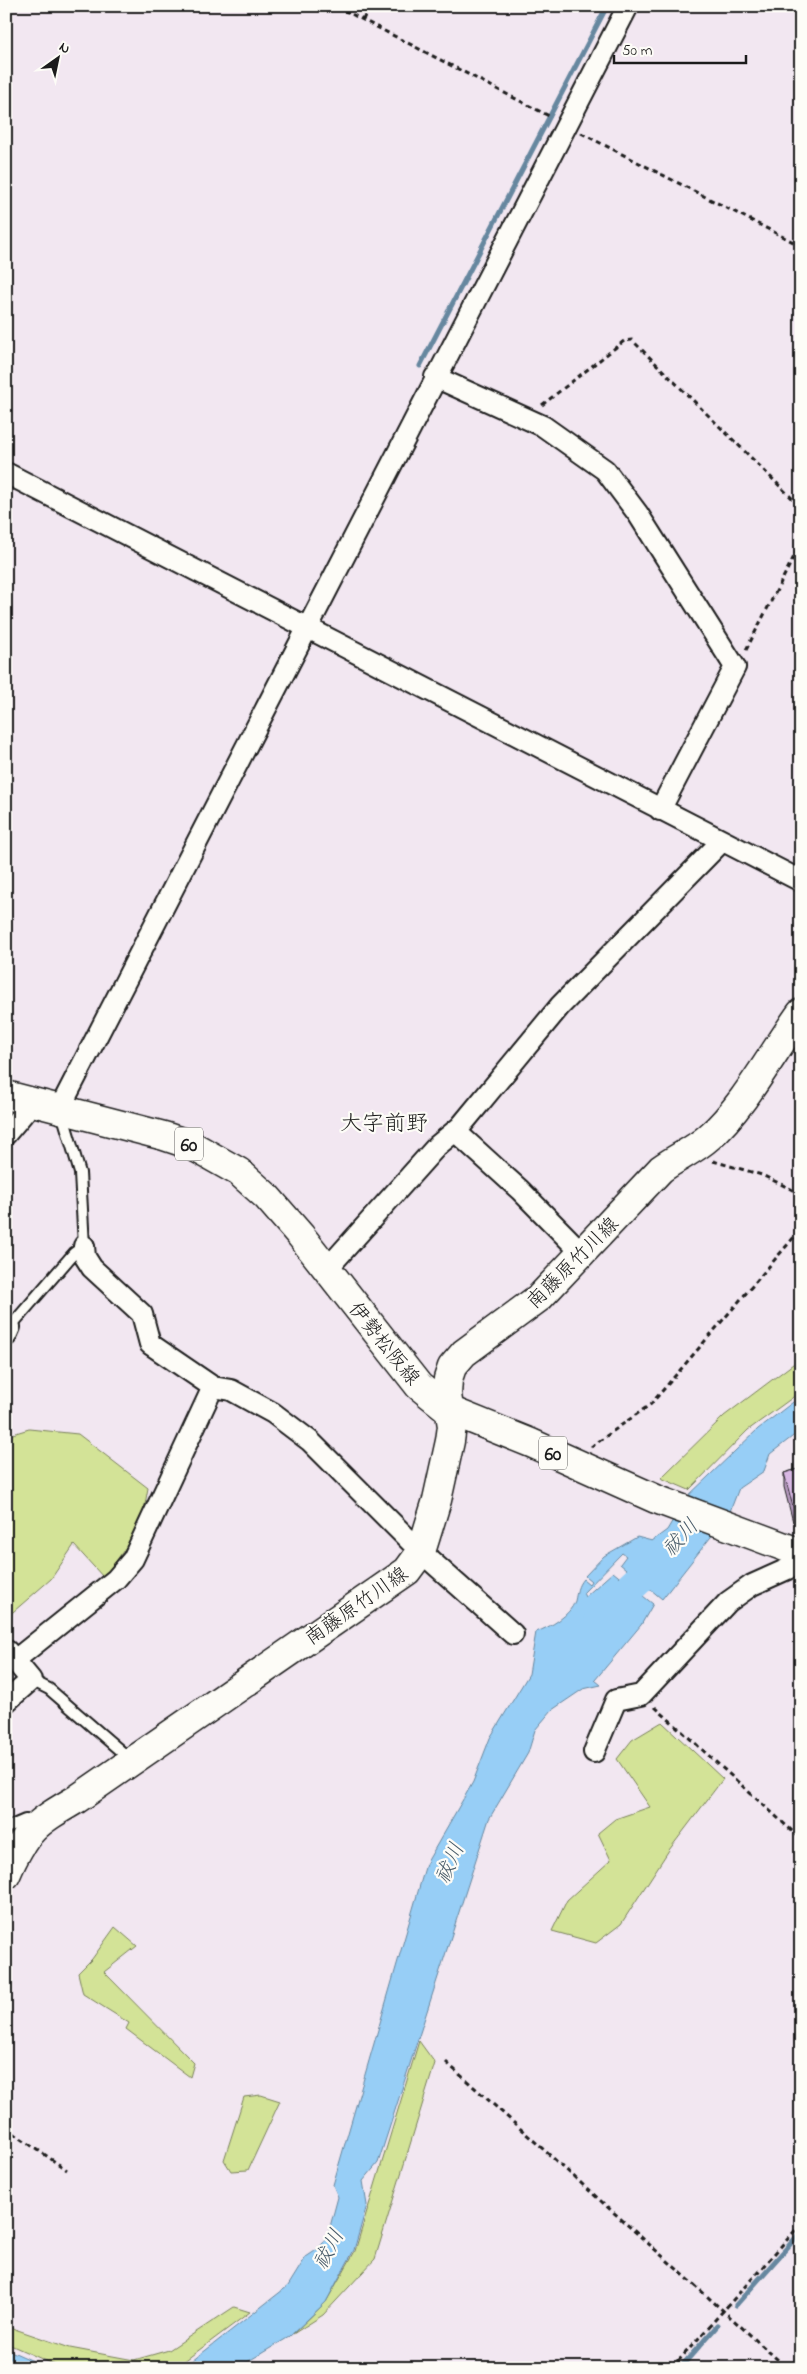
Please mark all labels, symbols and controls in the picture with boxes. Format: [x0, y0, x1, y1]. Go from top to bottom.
north arrow [32, 32, 82, 82]
scale bar [614, 32, 747, 64]
text: N [55, 37, 74, 60]
text: 50 m [622, 40, 653, 62]
district label: 大字前野 [340, 1109, 428, 1141]
road number: 60 [175, 1128, 203, 1160]
street label: 南藤原竹川線 [521, 1211, 626, 1316]
street label: 伊勢松阪線 [340, 1297, 426, 1393]
road number: 60 [539, 1436, 567, 1470]
water label: 祓川 [656, 1513, 707, 1564]
street label: 南藤原竹川線 [300, 1561, 415, 1653]
water label: 祓川 [429, 1839, 473, 1889]
water label: 祓川 [307, 2224, 353, 2276]

